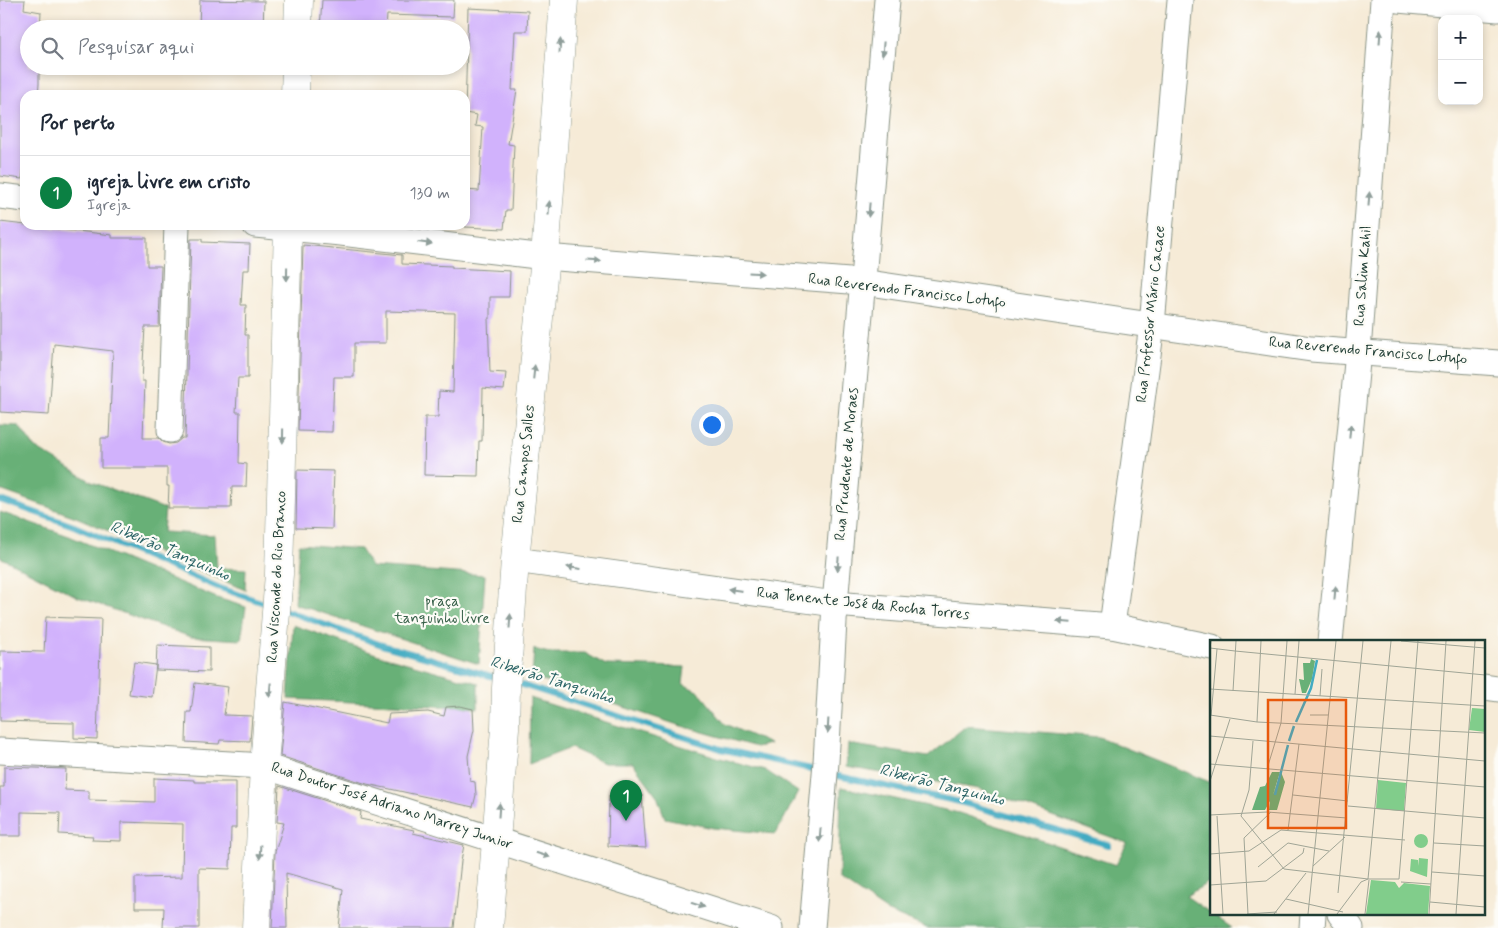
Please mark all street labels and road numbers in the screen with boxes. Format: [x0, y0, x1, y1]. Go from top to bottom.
street label: Rua Professor Mário Cacace [1132, 224, 1170, 404]
street label: Rua Salim Kahil [1350, 225, 1376, 327]
street label: Rua Reverendo Francisco Lotufo [807, 269, 1007, 315]
street label: Rua Reverendo Francisco Lotufo [1268, 332, 1468, 372]
street label: Rua Prudente de Moraes [830, 386, 864, 541]
street label: Rua Campos Salles [508, 404, 540, 524]
street label: Rua Visconde do Rio Branco [262, 490, 292, 664]
street label: Rua Tenente José da Rocha Torres [756, 583, 971, 625]
street label: Rua Doutor José Adriano Marrey Junior [269, 757, 515, 855]

